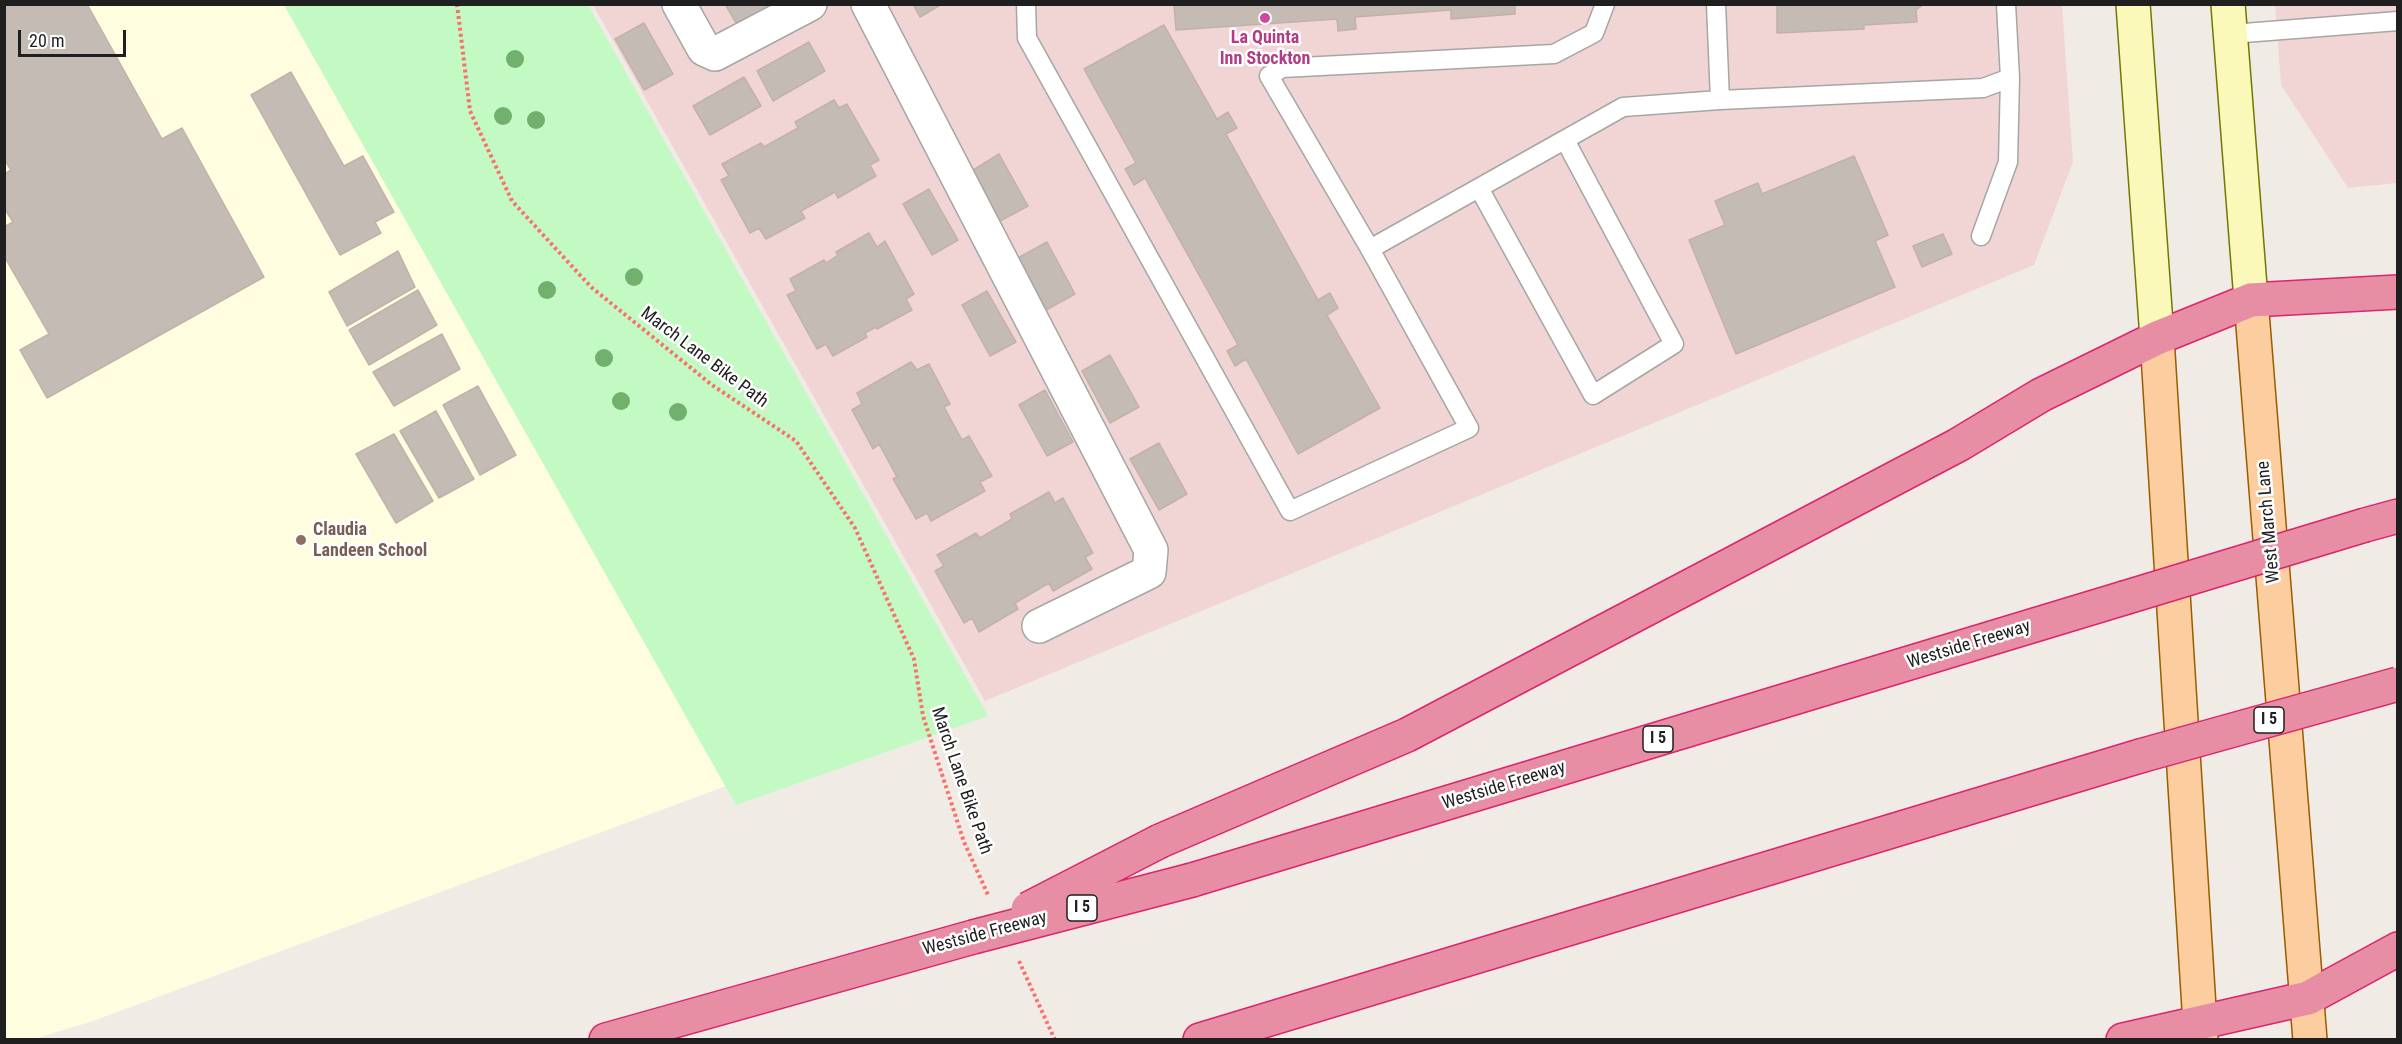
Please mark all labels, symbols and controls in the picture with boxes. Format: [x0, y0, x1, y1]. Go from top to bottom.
marker: La Quinta Inn Stockton [1258, 11, 1272, 25]
scale bar [21, 18, 129, 56]
place label: La Quinta Inn Stockton [1220, 27, 1310, 70]
text: 20 m [29, 30, 64, 51]
street label: March Lane Bike Path [636, 303, 772, 413]
street label: West March Lane [2253, 460, 2285, 584]
place label: Claudia Landeen School [313, 519, 427, 562]
marker: Claudia Landeen School [294, 533, 308, 547]
street label: Westside Freeway [1905, 616, 2033, 674]
street label: March Lane Bike Path [926, 705, 996, 857]
road number: I 5 [2254, 707, 2284, 733]
road number: I 5 [1643, 726, 1673, 752]
street label: Westside Freeway [1440, 757, 1568, 815]
road number: I 5 [1067, 895, 1097, 921]
street label: Westside Freeway [921, 907, 1049, 961]

